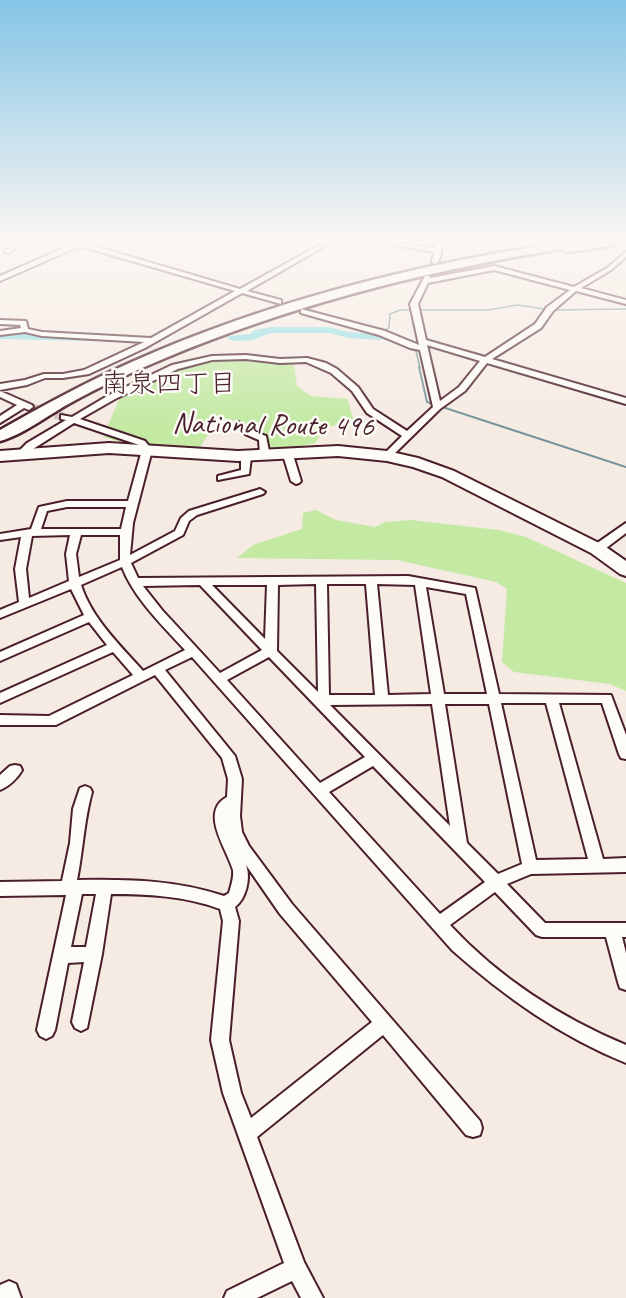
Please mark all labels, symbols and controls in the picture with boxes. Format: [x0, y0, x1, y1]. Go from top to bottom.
district label: 南泉四丁目 [102, 369, 236, 401]
street label: National Route 496 [172, 406, 374, 446]

